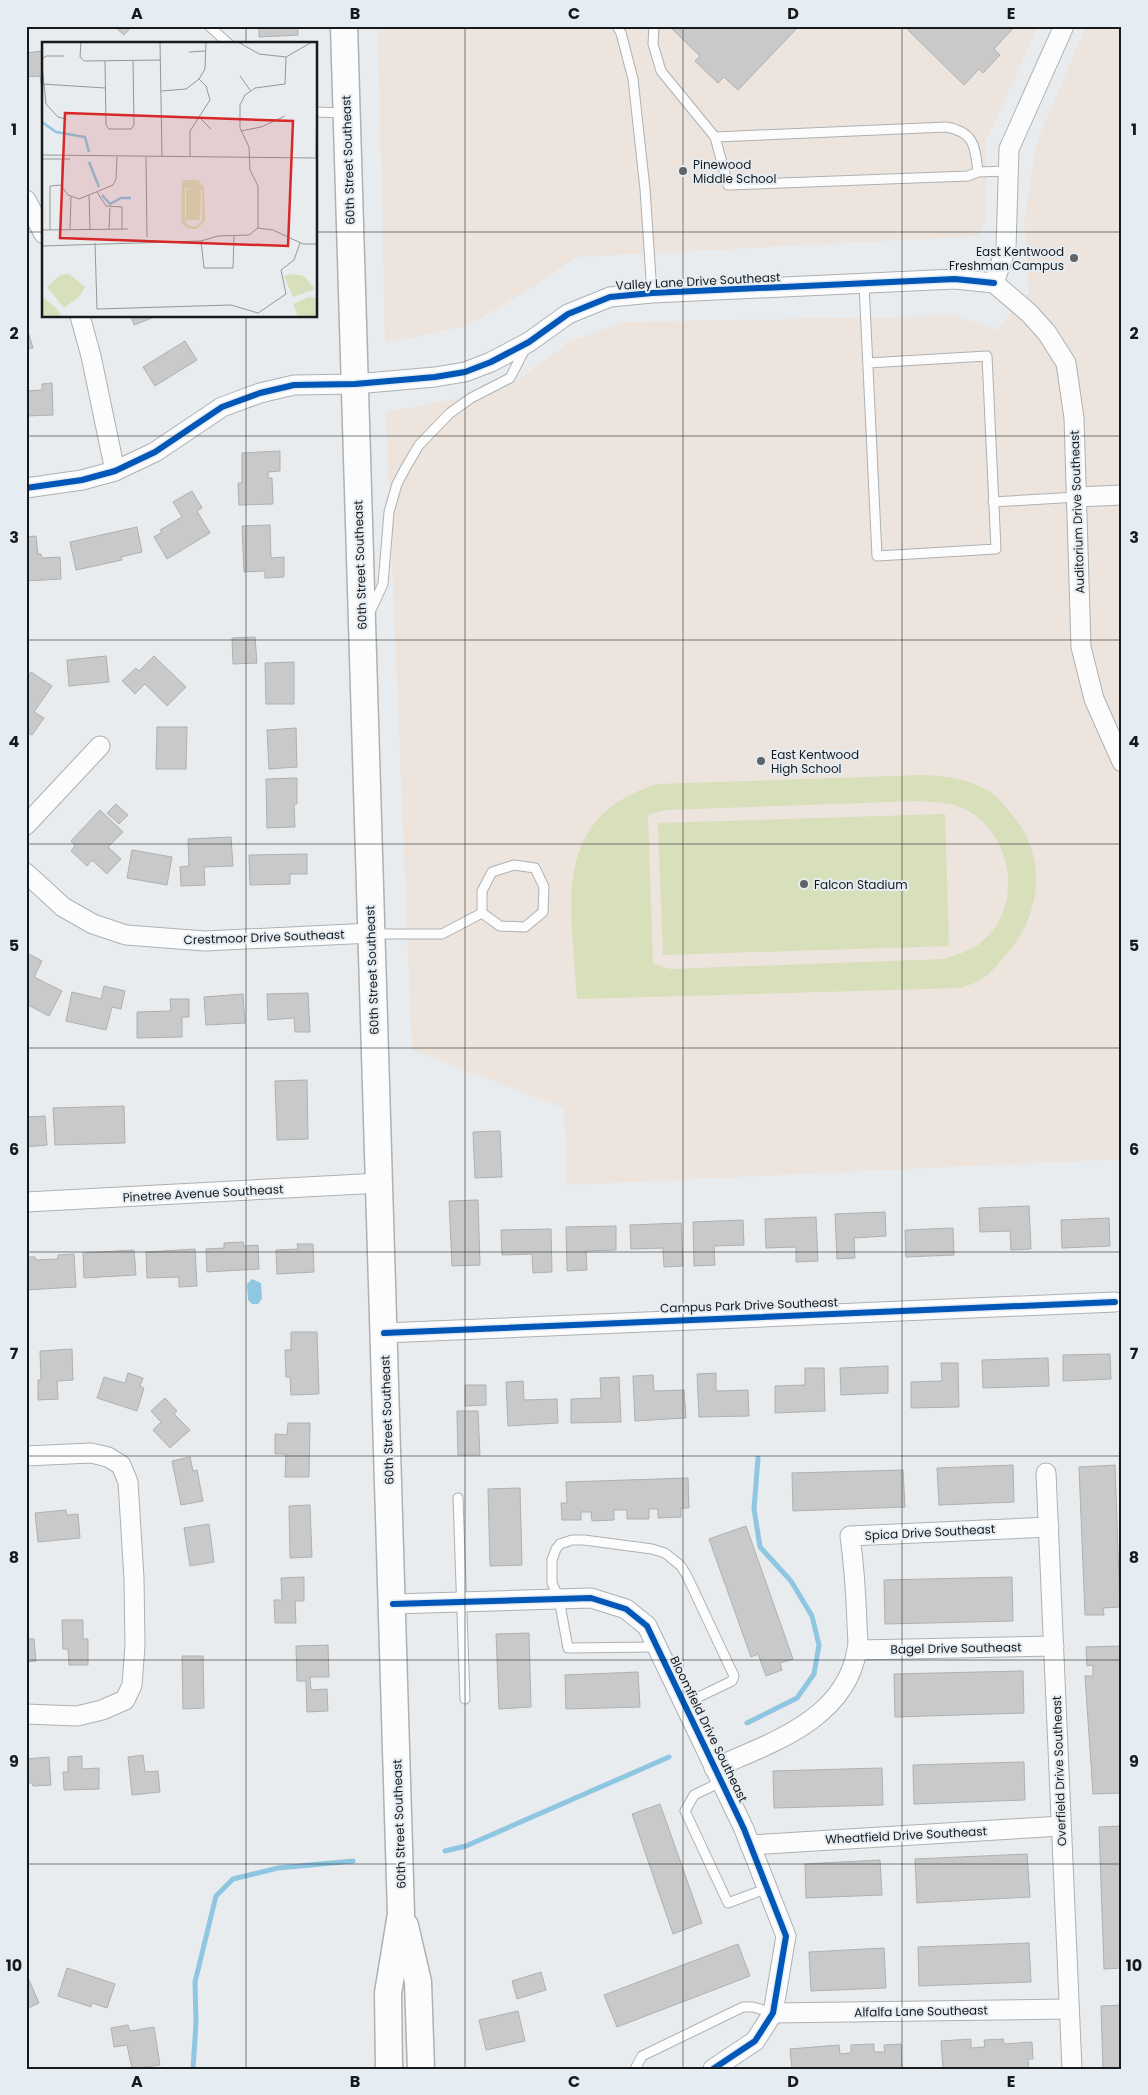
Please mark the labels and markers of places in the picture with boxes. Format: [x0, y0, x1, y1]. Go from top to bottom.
place label: Pinewood Middle School [693, 156, 776, 187]
marker: Pinewood Middle School [677, 165, 689, 177]
place label: East Kentwood Freshman Campus [949, 243, 1064, 274]
marker: East Kentwood Freshman Campus [1068, 252, 1080, 264]
place label: East Kentwood High School [771, 746, 859, 777]
marker: East Kentwood High School [755, 755, 767, 767]
place label: Falcon Stadium [814, 876, 908, 893]
marker: Falcon Stadium [798, 878, 810, 890]

